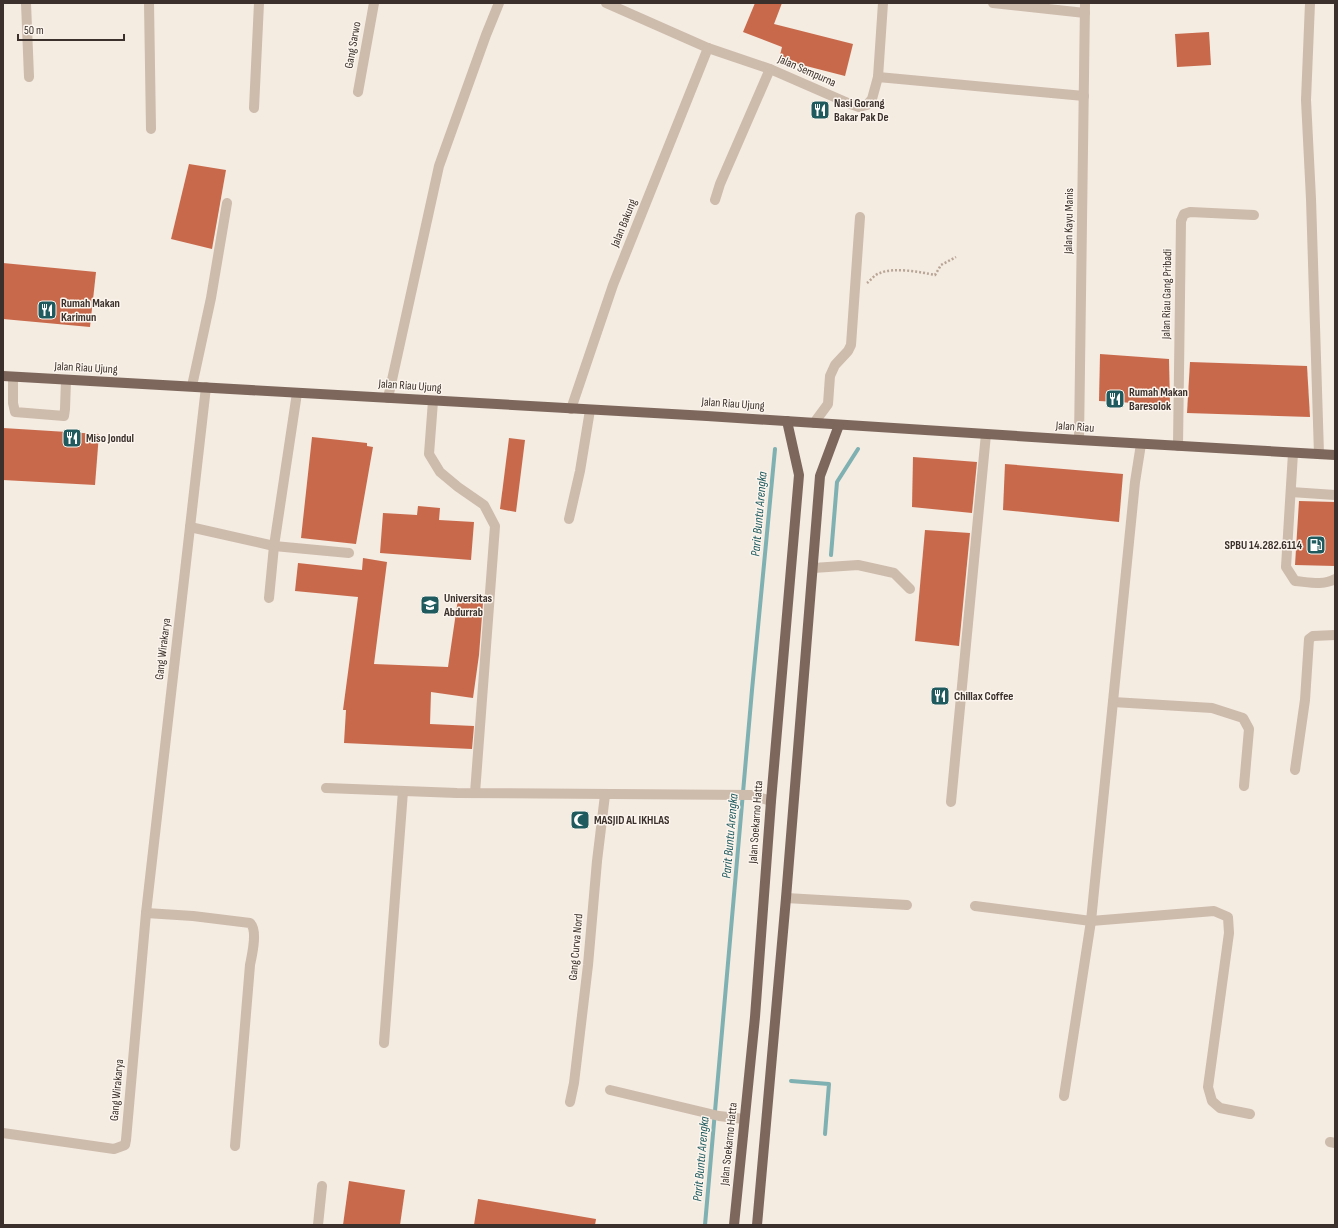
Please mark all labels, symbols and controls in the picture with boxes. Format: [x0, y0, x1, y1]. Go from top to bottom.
scale bar [18, 16, 124, 42]
street label: Gang Sarwo [341, 20, 365, 70]
text: 50 m [24, 23, 44, 38]
street label: Jalan Sempurna [775, 51, 839, 91]
place label: Nasi Gorang Bakar Pak De [834, 96, 889, 125]
restaurant icon: Nasi Gorang Bakar Pak De [809, 99, 831, 121]
street label: Jalan Kayu Manis [1061, 188, 1077, 255]
street label: Jalan Bakung [607, 197, 640, 250]
street label: Jalan Riau Gang Pribadi [1159, 249, 1175, 340]
place label: Rumah Makan Karimun [61, 296, 120, 325]
restaurant icon: Rumah Makan Karimun [36, 299, 58, 321]
street label: Jalan Riau Ujung [53, 359, 118, 377]
street label: Jalan Riau Ujung [377, 376, 442, 396]
place label: Rumah Makan Baresolok [1129, 385, 1188, 414]
restaurant icon: Rumah Makan Baresolok [1104, 388, 1126, 410]
street label: Jalan Riau Ujung [700, 394, 765, 414]
street label: Jalan Riau [1054, 418, 1095, 436]
restaurant icon: Miso Jondul [61, 427, 83, 449]
place label: Miso Jondul [86, 431, 134, 446]
water label: Parit Buntu Arengka [747, 470, 771, 557]
fuel station icon: SPBU 14.282.6114 [1305, 534, 1327, 556]
place label: SPBU 14.282.6114 [1225, 538, 1302, 553]
place label: Universitas Abdurrab [443, 591, 493, 620]
school or university icon: Universitas Abdurrab [419, 594, 441, 616]
street label: Gang Wirakarya [152, 617, 174, 681]
restaurant icon: Chillax Coffee [929, 685, 951, 707]
place label: Chillax Coffee [954, 689, 1013, 704]
street label: Jalan Soekarno Hatta [746, 780, 766, 865]
water label: Parit Buntu Arengka [718, 792, 742, 879]
mosque icon: MASJID AL IKHLAS [569, 809, 591, 831]
place label: MASJID AL IKHLAS [594, 813, 670, 828]
street label: Gang Curva Nord [566, 913, 586, 981]
street label: Gang Wirakarya [107, 1058, 127, 1122]
street label: Jalan Soekarno Hatta [717, 1101, 741, 1187]
water label: Parit Buntu Arengka [689, 1115, 713, 1202]

